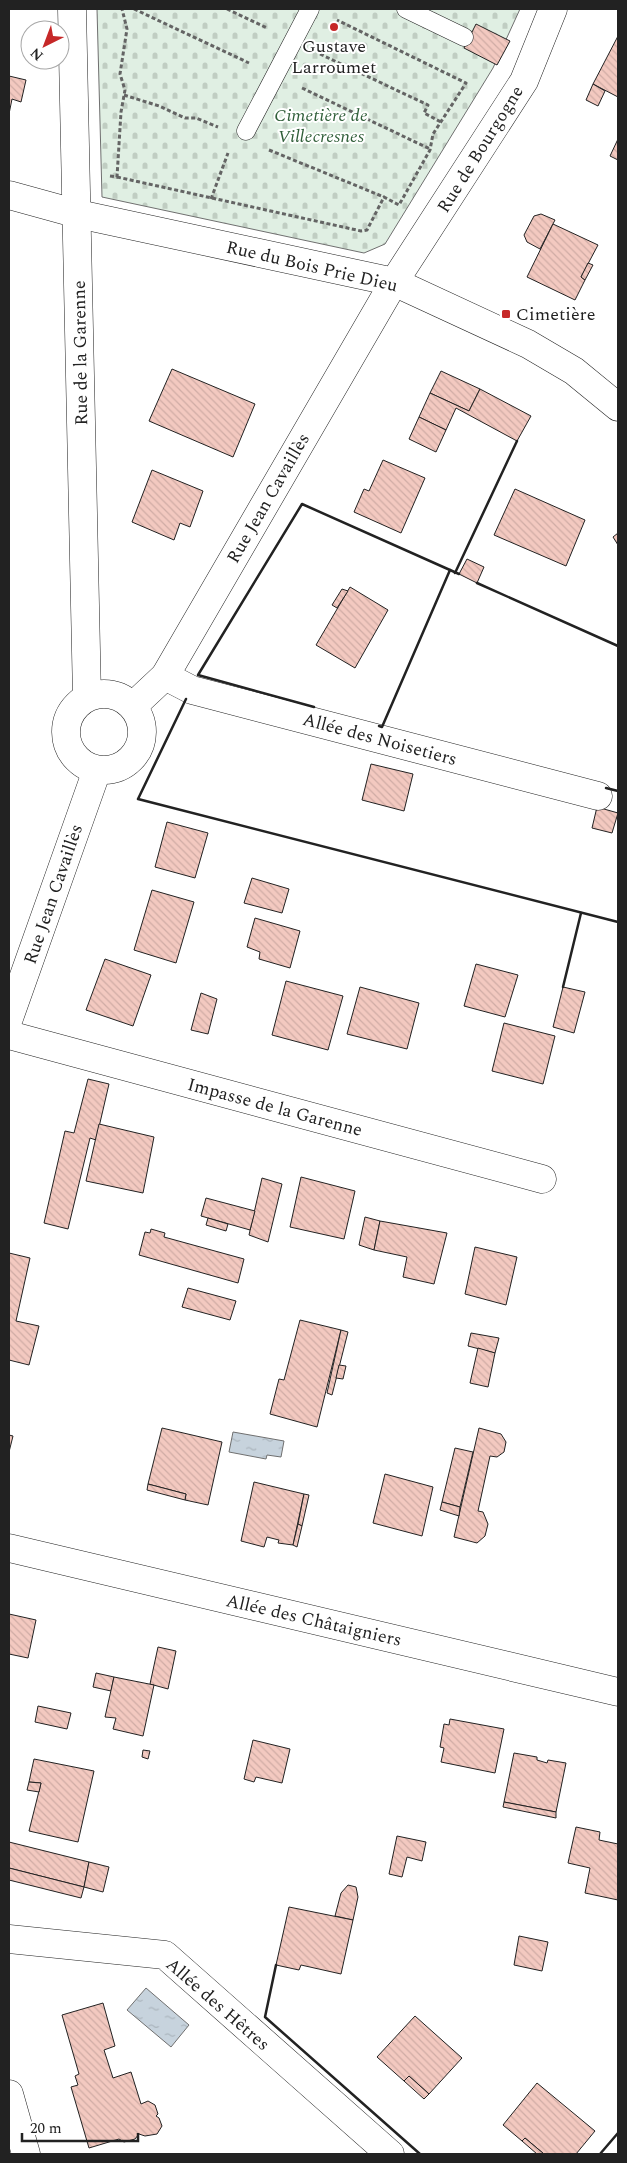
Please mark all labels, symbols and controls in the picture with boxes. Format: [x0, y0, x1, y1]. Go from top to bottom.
north arrow [20, 20, 70, 70]
marker: Gustave Larroumet [328, 21, 340, 33]
place label: Gustave Larroumet [292, 33, 376, 81]
text: N [25, 43, 48, 66]
street label: Rue de Bourgogne [430, 80, 530, 218]
park label: Cimetière de Villecresnes [274, 102, 368, 150]
street label: Rue du Bois Prie Dieu [223, 234, 400, 299]
street label: Rue de la Garenne [66, 280, 95, 426]
place label: Cimetière [516, 301, 595, 328]
marker: Cimetière [500, 308, 512, 320]
street label: Rue Jean Cavaillès [220, 428, 317, 568]
street label: Allée des Noisetiers [300, 706, 460, 773]
street label: Rue Jean Cavaillès [17, 821, 90, 968]
street label: Impasse de la Garenne [184, 1071, 365, 1144]
street label: Allée des Châtaigniers [224, 1587, 404, 1654]
street label: Allée des Hêtres [160, 1951, 276, 2057]
scale bar [22, 2110, 139, 2142]
text: 20 m [30, 2117, 62, 2140]

